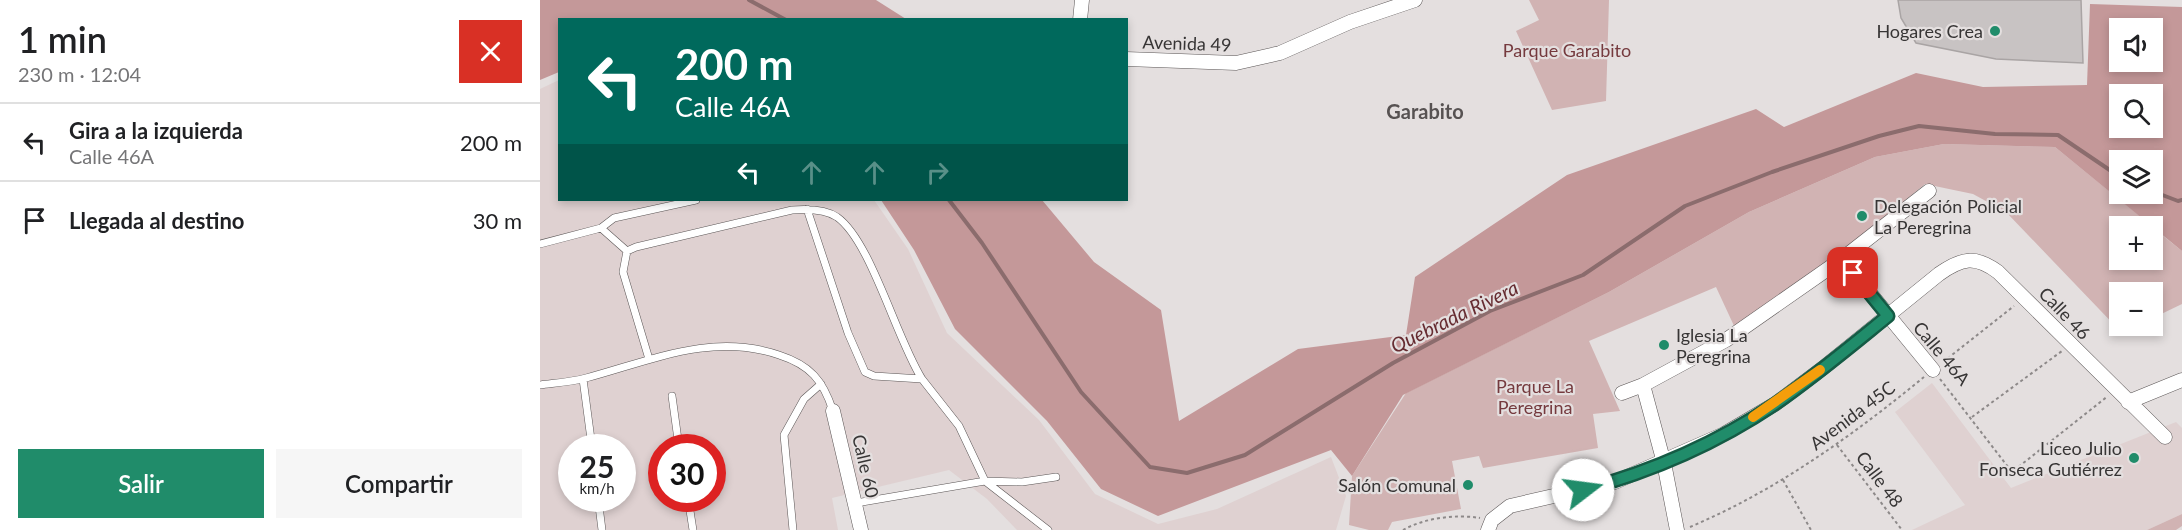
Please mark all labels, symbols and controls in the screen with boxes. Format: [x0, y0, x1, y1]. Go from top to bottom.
text: 1 min [18, 17, 107, 61]
map controls [2109, 18, 2163, 336]
button: sound [2109, 18, 2163, 72]
button: close [459, 20, 522, 83]
place label: Hogares Crea [1876, 20, 1983, 42]
marker: Hogares Crea [1988, 24, 2002, 38]
street label: Avenida 49 [1142, 30, 1232, 56]
text: 200 m [675, 39, 793, 89]
park label: Parque Garabito [1503, 39, 1631, 61]
icon: left [576, 42, 654, 120]
text: 230 m · 12:04 [18, 62, 141, 86]
button: search [2109, 84, 2163, 138]
text: Calle 46A [675, 90, 790, 123]
district label: Garabito [1386, 99, 1464, 123]
text: Gira a la izquierda [69, 117, 243, 144]
icon: left [18, 126, 51, 159]
text: 200 m [460, 129, 522, 156]
text: Calle 46A [69, 144, 154, 168]
button: layers [2109, 150, 2163, 204]
icon: left [732, 156, 765, 189]
icon: ahead [795, 156, 828, 189]
icon: ahead [858, 156, 891, 189]
icon: right [921, 156, 954, 189]
place label: Delegación Policial La Peregrina [1874, 195, 2022, 238]
icon: arrive [18, 204, 51, 237]
text: Llegada al destino [69, 207, 245, 234]
text: 30 m [473, 207, 522, 234]
marker: Delegación Policial La Peregrina [1855, 209, 1869, 223]
button: + [2109, 216, 2163, 270]
pin [1827, 247, 1878, 298]
icon: arrive [1836, 256, 1869, 289]
water label: Quebrada Rivera [1386, 275, 1522, 357]
street label: Calle 46 [2035, 282, 2095, 344]
button: − [2109, 282, 2163, 336]
street label: Calle 46A [1909, 317, 1976, 390]
place label: Iglesia La Peregrina [1676, 324, 1751, 367]
marker: Iglesia La Peregrina [1657, 338, 1671, 352]
park label: Parque La Peregrina [1496, 375, 1574, 418]
street label: Avenida 45C [1805, 376, 1899, 454]
street label: Calle 60 [848, 432, 884, 500]
speed limit sign: 30 [648, 434, 726, 512]
place label: Liceo Julio Fonseca Gutiérrez [1979, 437, 2122, 480]
street label: Calle 48 [1852, 447, 1908, 511]
text: 25 [580, 448, 614, 484]
button: Salir [18, 449, 264, 518]
button: Compartir [276, 449, 522, 518]
marker: Liceo Julio Fonseca Gutiérrez [2127, 451, 2141, 465]
position arrow [1551, 458, 1615, 522]
place label: Salón Comunal [1338, 474, 1456, 496]
marker: Salón Comunal [1461, 478, 1475, 492]
text: km/h [579, 479, 615, 497]

